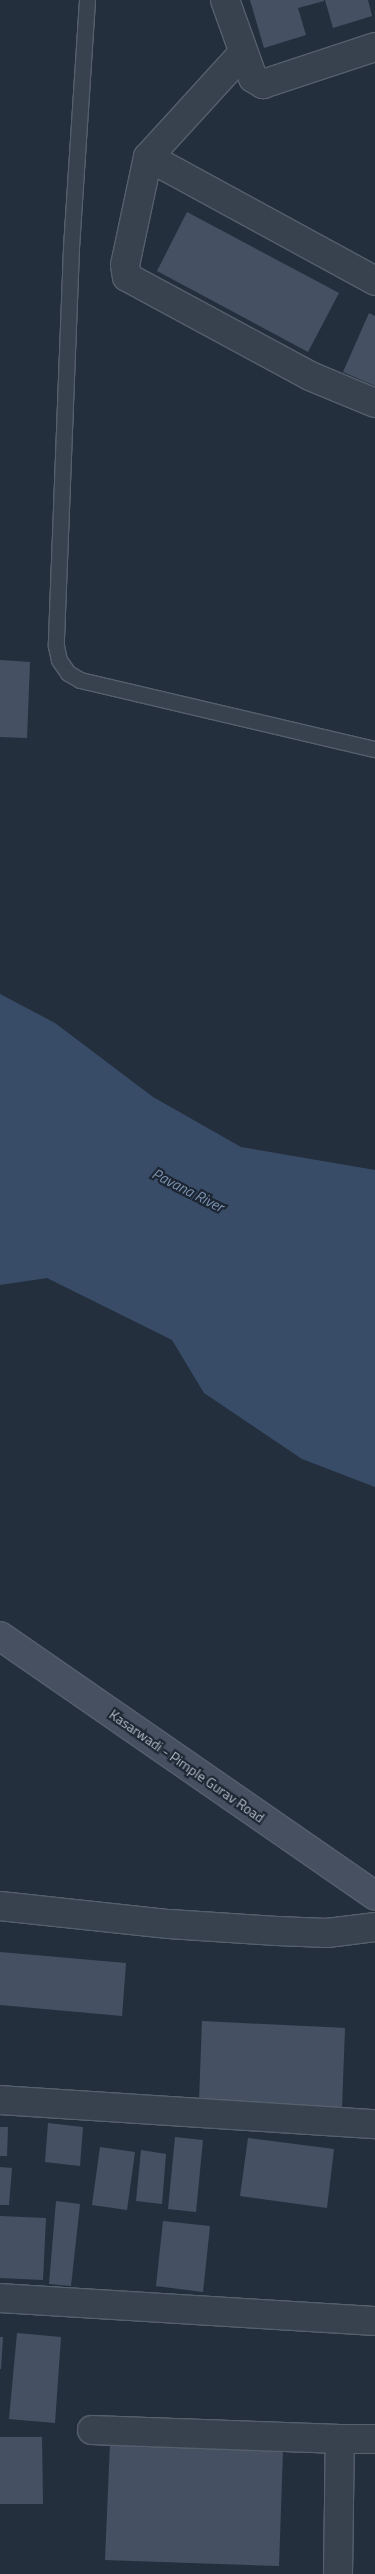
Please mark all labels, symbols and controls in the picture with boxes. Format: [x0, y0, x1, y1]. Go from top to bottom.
water label: Pavana River [149, 1164, 227, 1216]
street label: Kasarwadi - Pimple Gurav Road [106, 1706, 268, 1826]

